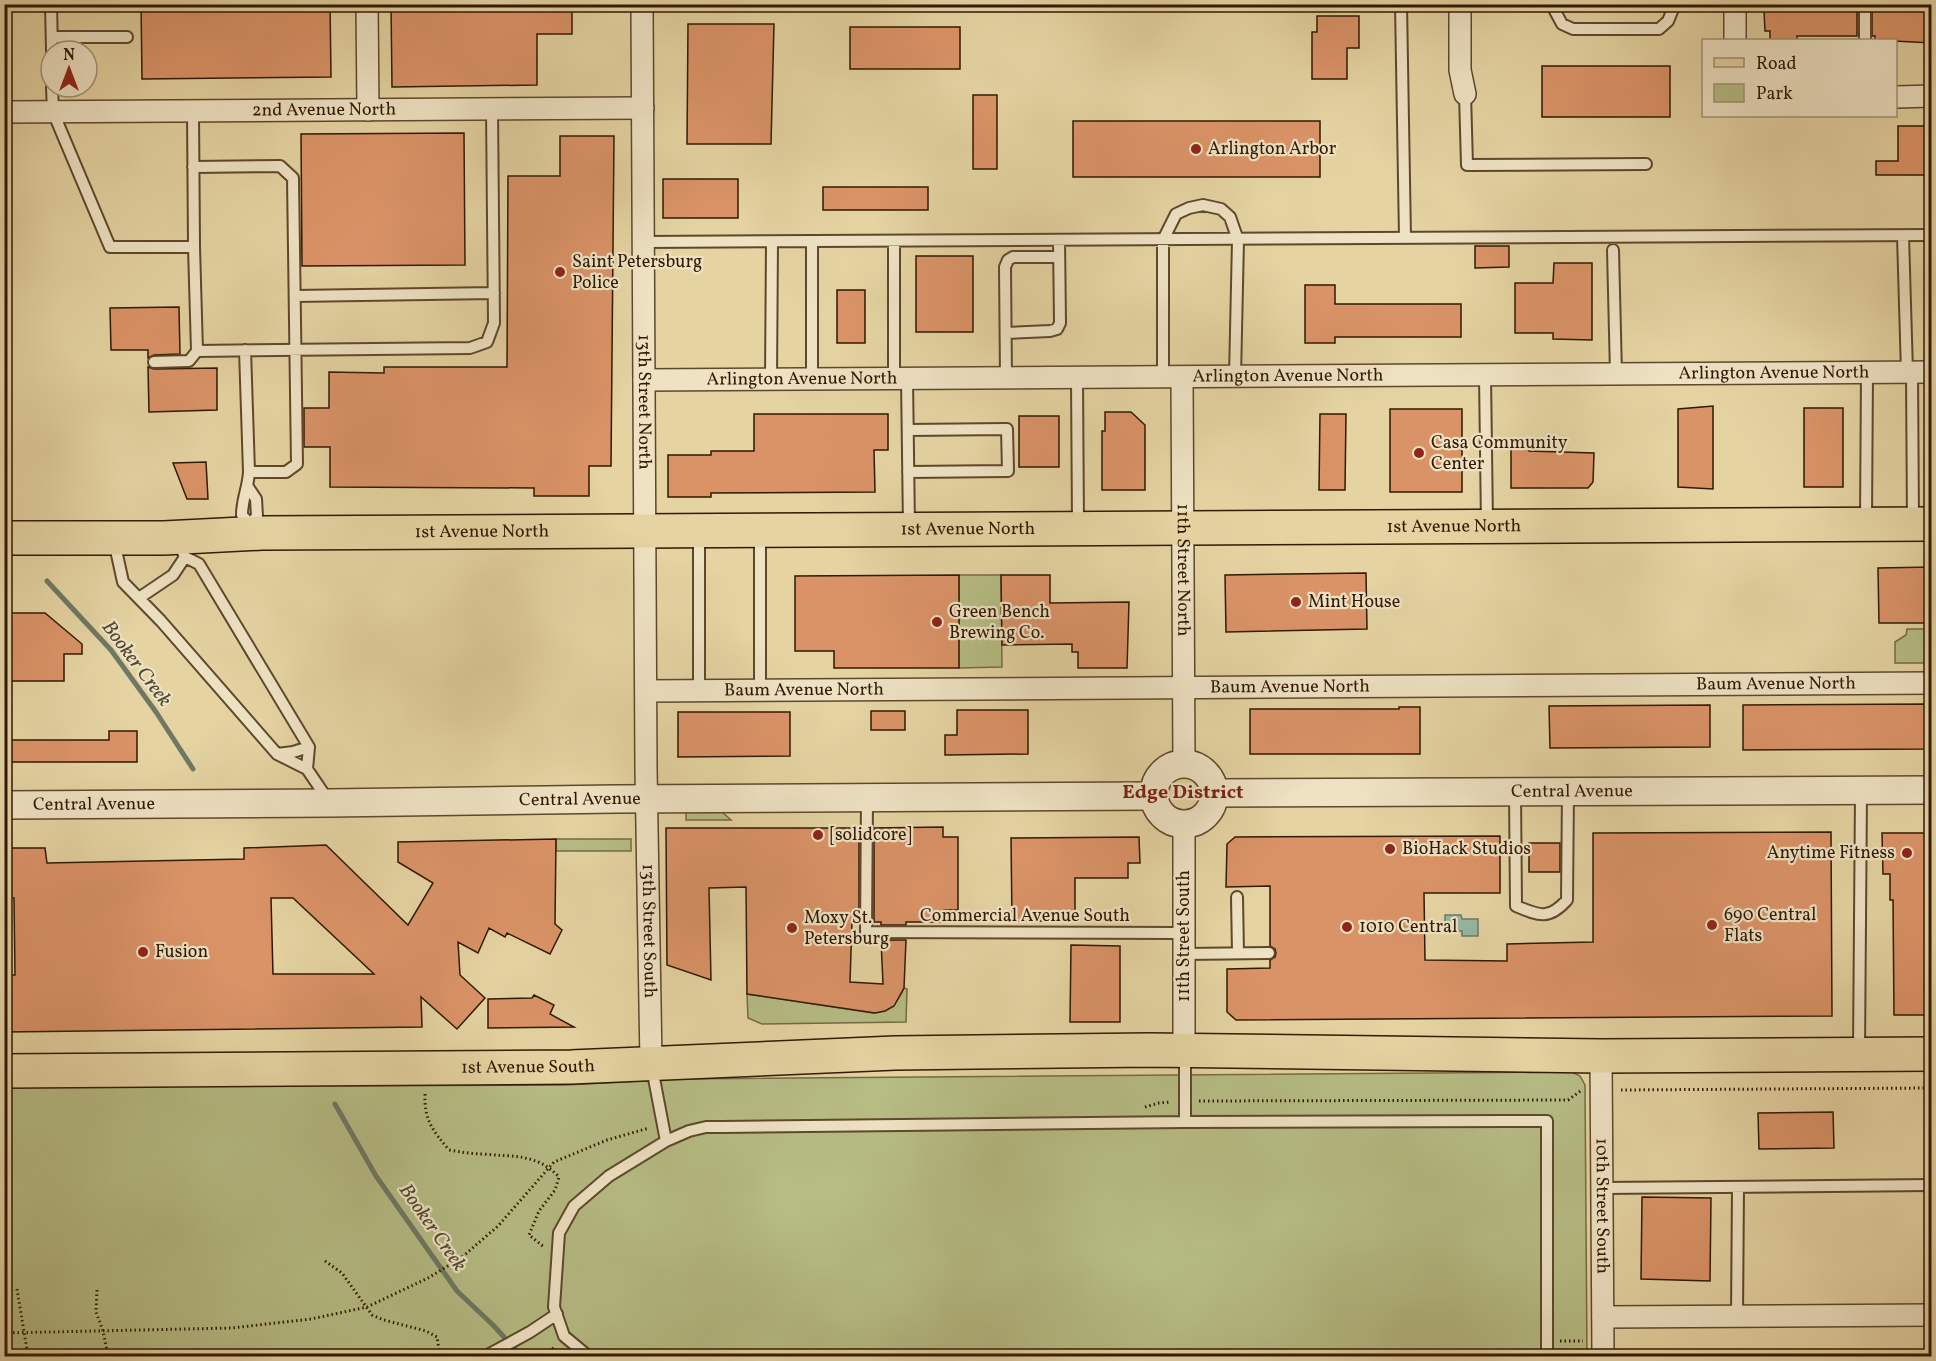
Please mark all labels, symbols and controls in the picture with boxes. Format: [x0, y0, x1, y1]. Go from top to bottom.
north arrow [39, 39, 99, 99]
legend [1702, 39, 1897, 117]
text: N [63, 45, 75, 67]
text: Road [1756, 52, 1797, 77]
text: Park [1756, 82, 1793, 107]
street label: 2nd Avenue North [252, 97, 396, 123]
place label: Arlington Arbor [1208, 137, 1337, 162]
marker: Arlington Arbor [1189, 142, 1203, 156]
place label: Saint Petersburg Police [572, 250, 702, 296]
marker: Saint Petersburg Police [553, 265, 567, 279]
street label: 13th Street North [631, 334, 657, 470]
street label: Arlington Avenue North [1678, 360, 1870, 386]
street label: Arlington Avenue North [1192, 363, 1384, 389]
street label: Arlington Avenue North [706, 366, 898, 392]
place label: Casa Community Center [1431, 431, 1568, 477]
marker: Casa Community Center [1412, 446, 1426, 460]
street label: 11th Street North [1170, 503, 1196, 637]
street label: 1st Avenue North [1386, 514, 1522, 539]
street label: 1st Avenue North [900, 516, 1036, 542]
street label: 1st Avenue North [414, 519, 550, 545]
place label: Mint House [1308, 590, 1400, 615]
marker: Mint House [1289, 595, 1303, 609]
place label: Green Bench Brewing Co. [949, 600, 1050, 646]
water label: Booker Creek [94, 615, 178, 713]
marker: Green Bench Brewing Co. [930, 615, 944, 629]
street label: Baum Avenue North [1696, 671, 1856, 697]
street label: Baum Avenue North [1210, 674, 1370, 700]
street label: Baum Avenue North [724, 677, 884, 703]
district label: Edge District [1122, 779, 1244, 807]
street label: Central Avenue [1511, 779, 1633, 804]
street label: Central Avenue [519, 786, 641, 813]
street label: Central Avenue [33, 792, 155, 817]
place label: [solidcore] [830, 823, 912, 848]
marker: [solidcore] [811, 828, 825, 842]
place label: BioHack Studios [1402, 837, 1531, 862]
place label: Anytime Fitness [1767, 841, 1895, 866]
marker: BioHack Studios [1383, 842, 1397, 856]
marker: Anytime Fitness [1900, 846, 1914, 860]
street label: 13th Street South [635, 864, 662, 999]
street label: 11th Street South [1172, 870, 1197, 1002]
place label: 690 Central Flats [1724, 903, 1816, 949]
street label: Commercial Avenue South [920, 904, 1130, 929]
place label: Moxy St. Petersburg [804, 906, 889, 952]
place label: 1010 Central [1359, 915, 1457, 940]
marker: 690 Central Flats [1705, 918, 1719, 932]
marker: 1010 Central [1340, 920, 1354, 934]
marker: Moxy St. Petersburg [785, 921, 799, 935]
place label: Fusion [155, 940, 208, 965]
marker: Fusion [136, 945, 150, 959]
street label: 1st Avenue South [461, 1053, 596, 1080]
street label: 10th Street South [1589, 1138, 1615, 1274]
water label: Booker Creek [391, 1178, 473, 1278]

